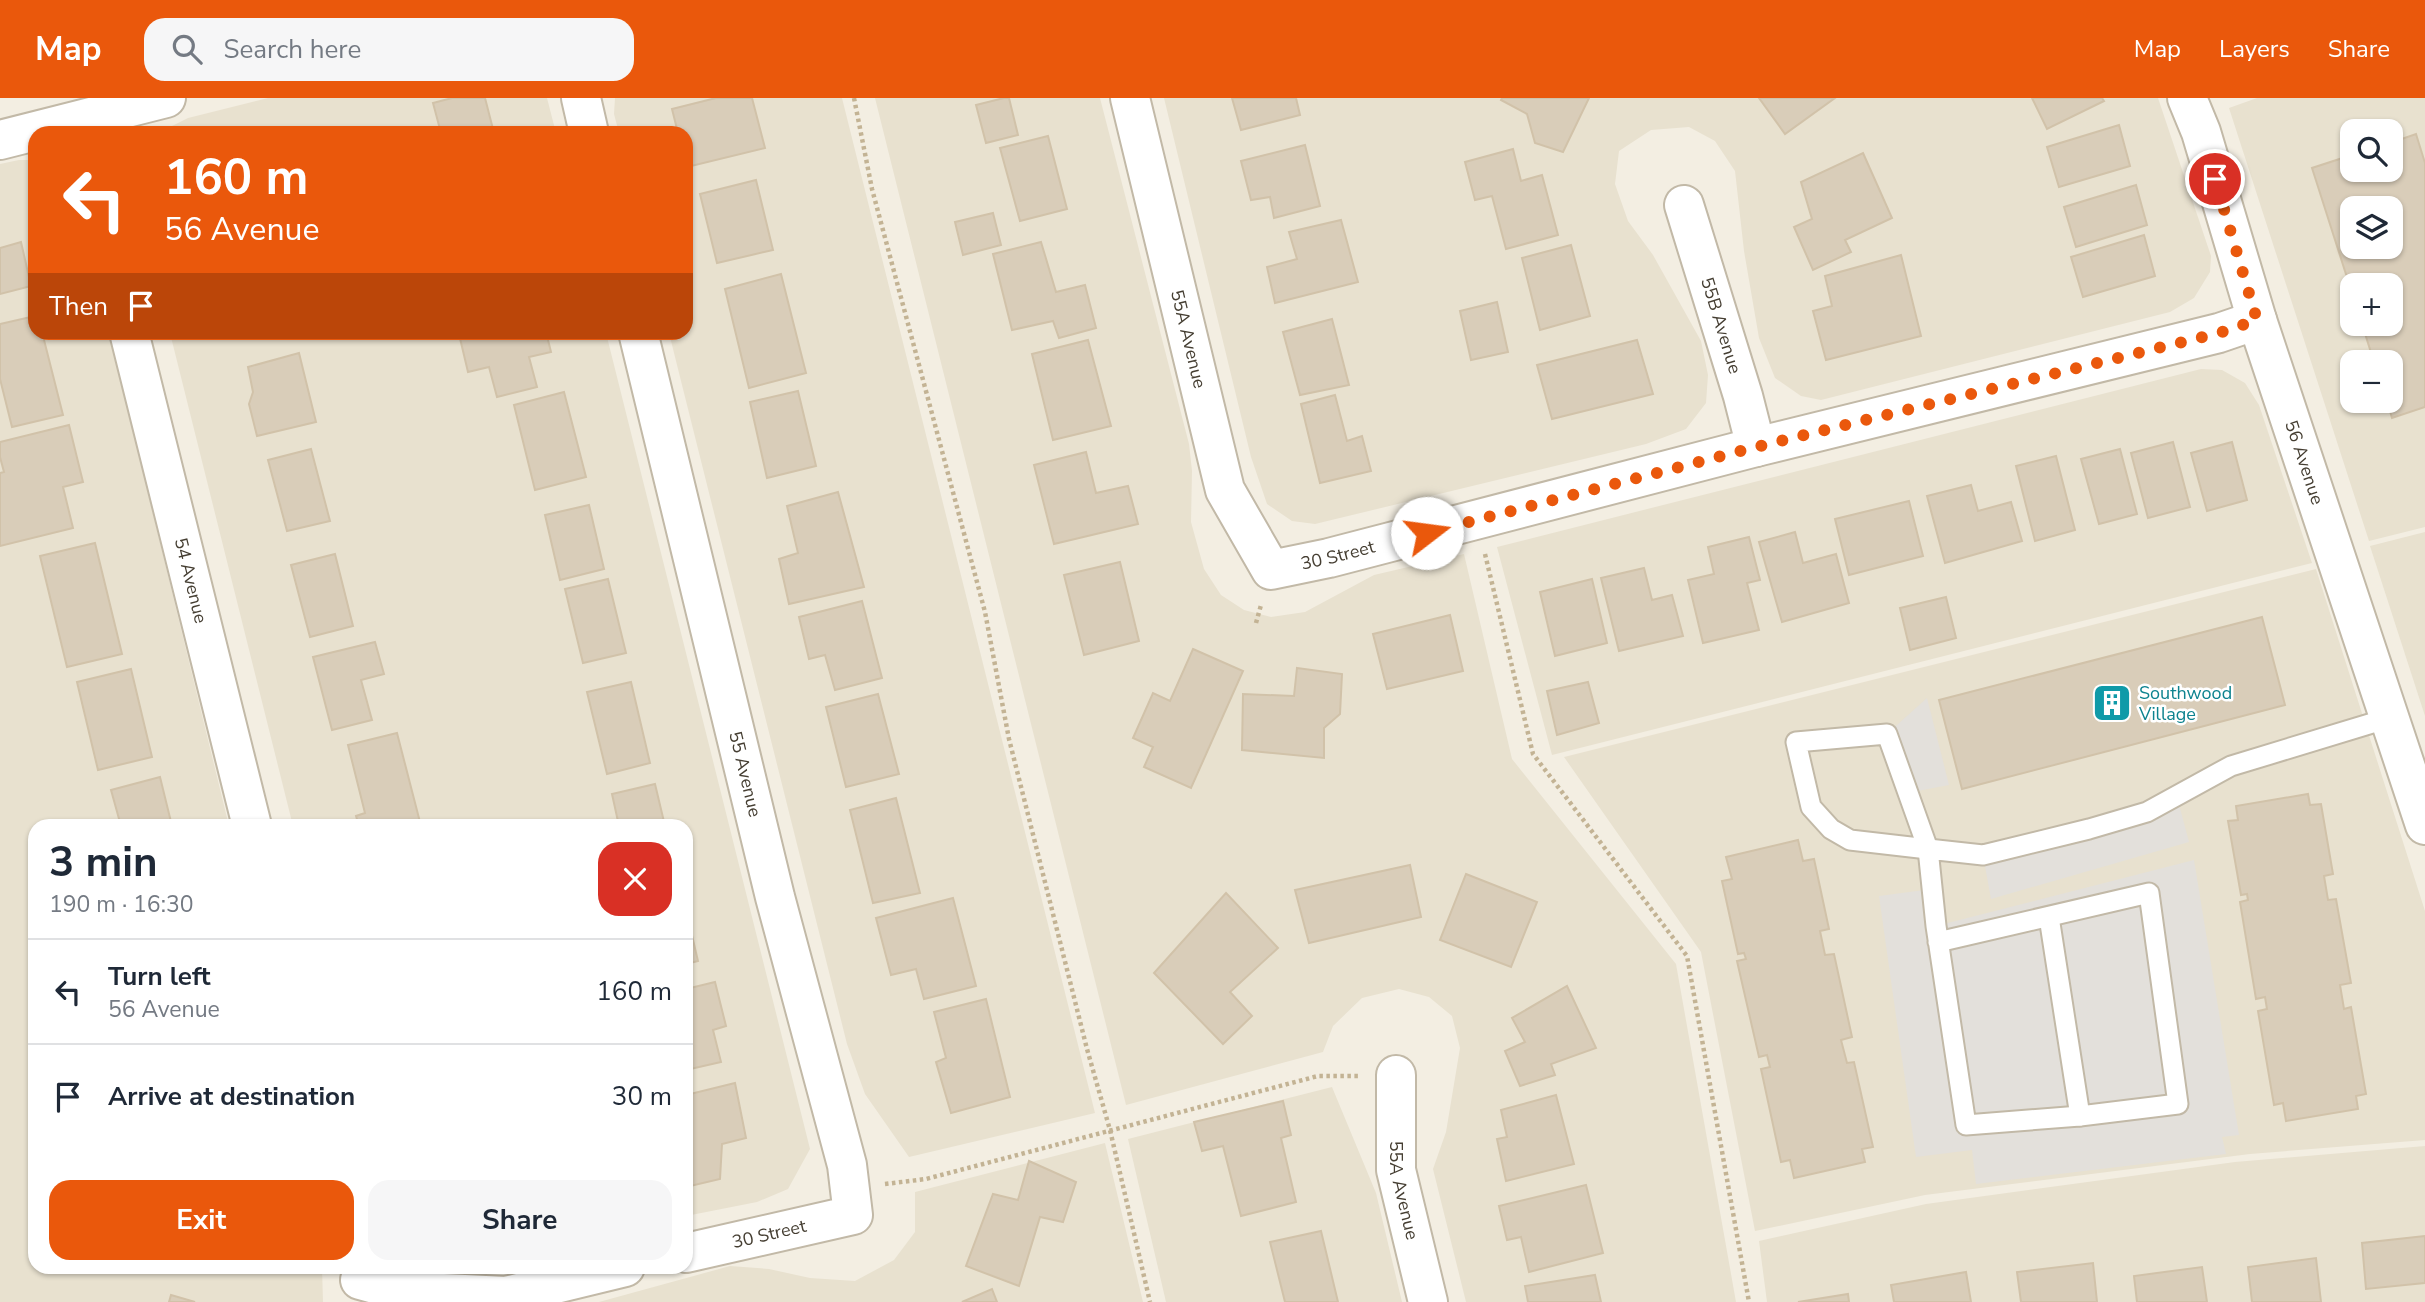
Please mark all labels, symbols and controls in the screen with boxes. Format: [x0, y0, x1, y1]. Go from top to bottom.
search box [144, 18, 634, 81]
text: Map [35, 27, 102, 72]
icon: search [168, 30, 206, 68]
text: Search here [224, 32, 361, 67]
text: Map [2134, 33, 2181, 65]
text: Layers [2219, 33, 2290, 65]
text: Share [2328, 33, 2390, 65]
map controls [2340, 119, 2403, 413]
button: search [2340, 119, 2403, 182]
text: 160 m [164, 144, 308, 211]
pin [2185, 149, 2245, 209]
icon: left [49, 154, 140, 245]
icon: arrive [2196, 160, 2234, 198]
button: layers [2340, 196, 2403, 259]
text: 56 Avenue [164, 208, 320, 251]
button: + [2340, 273, 2403, 336]
street label: 55B Avenue [1695, 274, 1747, 377]
icon: arrive [122, 287, 160, 325]
street label: 55A Avenue [1165, 287, 1212, 391]
text: Then [49, 289, 108, 324]
button: − [2340, 350, 2403, 413]
street label: 56 Avenue [2279, 417, 2330, 508]
position arrow [1390, 496, 1464, 570]
street label: 30 Street [1299, 534, 1378, 576]
street label: 54 Avenue [169, 535, 213, 626]
place label: Southwood Village [2138, 681, 2232, 726]
building icon: Southwood Village [2091, 682, 2133, 724]
street label: 55 Avenue [723, 729, 767, 820]
text: 3 min [49, 834, 158, 891]
button: close [598, 842, 672, 916]
text: 190 m · 16:30 [49, 889, 194, 920]
text: Turn left [108, 959, 211, 994]
icon: left [49, 973, 87, 1011]
text: 160 m [596, 974, 672, 1009]
text: 56 Avenue [108, 994, 220, 1025]
icon: arrive [49, 1078, 87, 1116]
text: Arrive at destination [108, 1079, 355, 1114]
text: 30 m [612, 1079, 672, 1114]
street label: 55A Avenue [1384, 1141, 1424, 1242]
button: Exit [49, 1180, 354, 1260]
button: Share [368, 1180, 672, 1260]
street label: 30 Street [730, 1214, 809, 1254]

